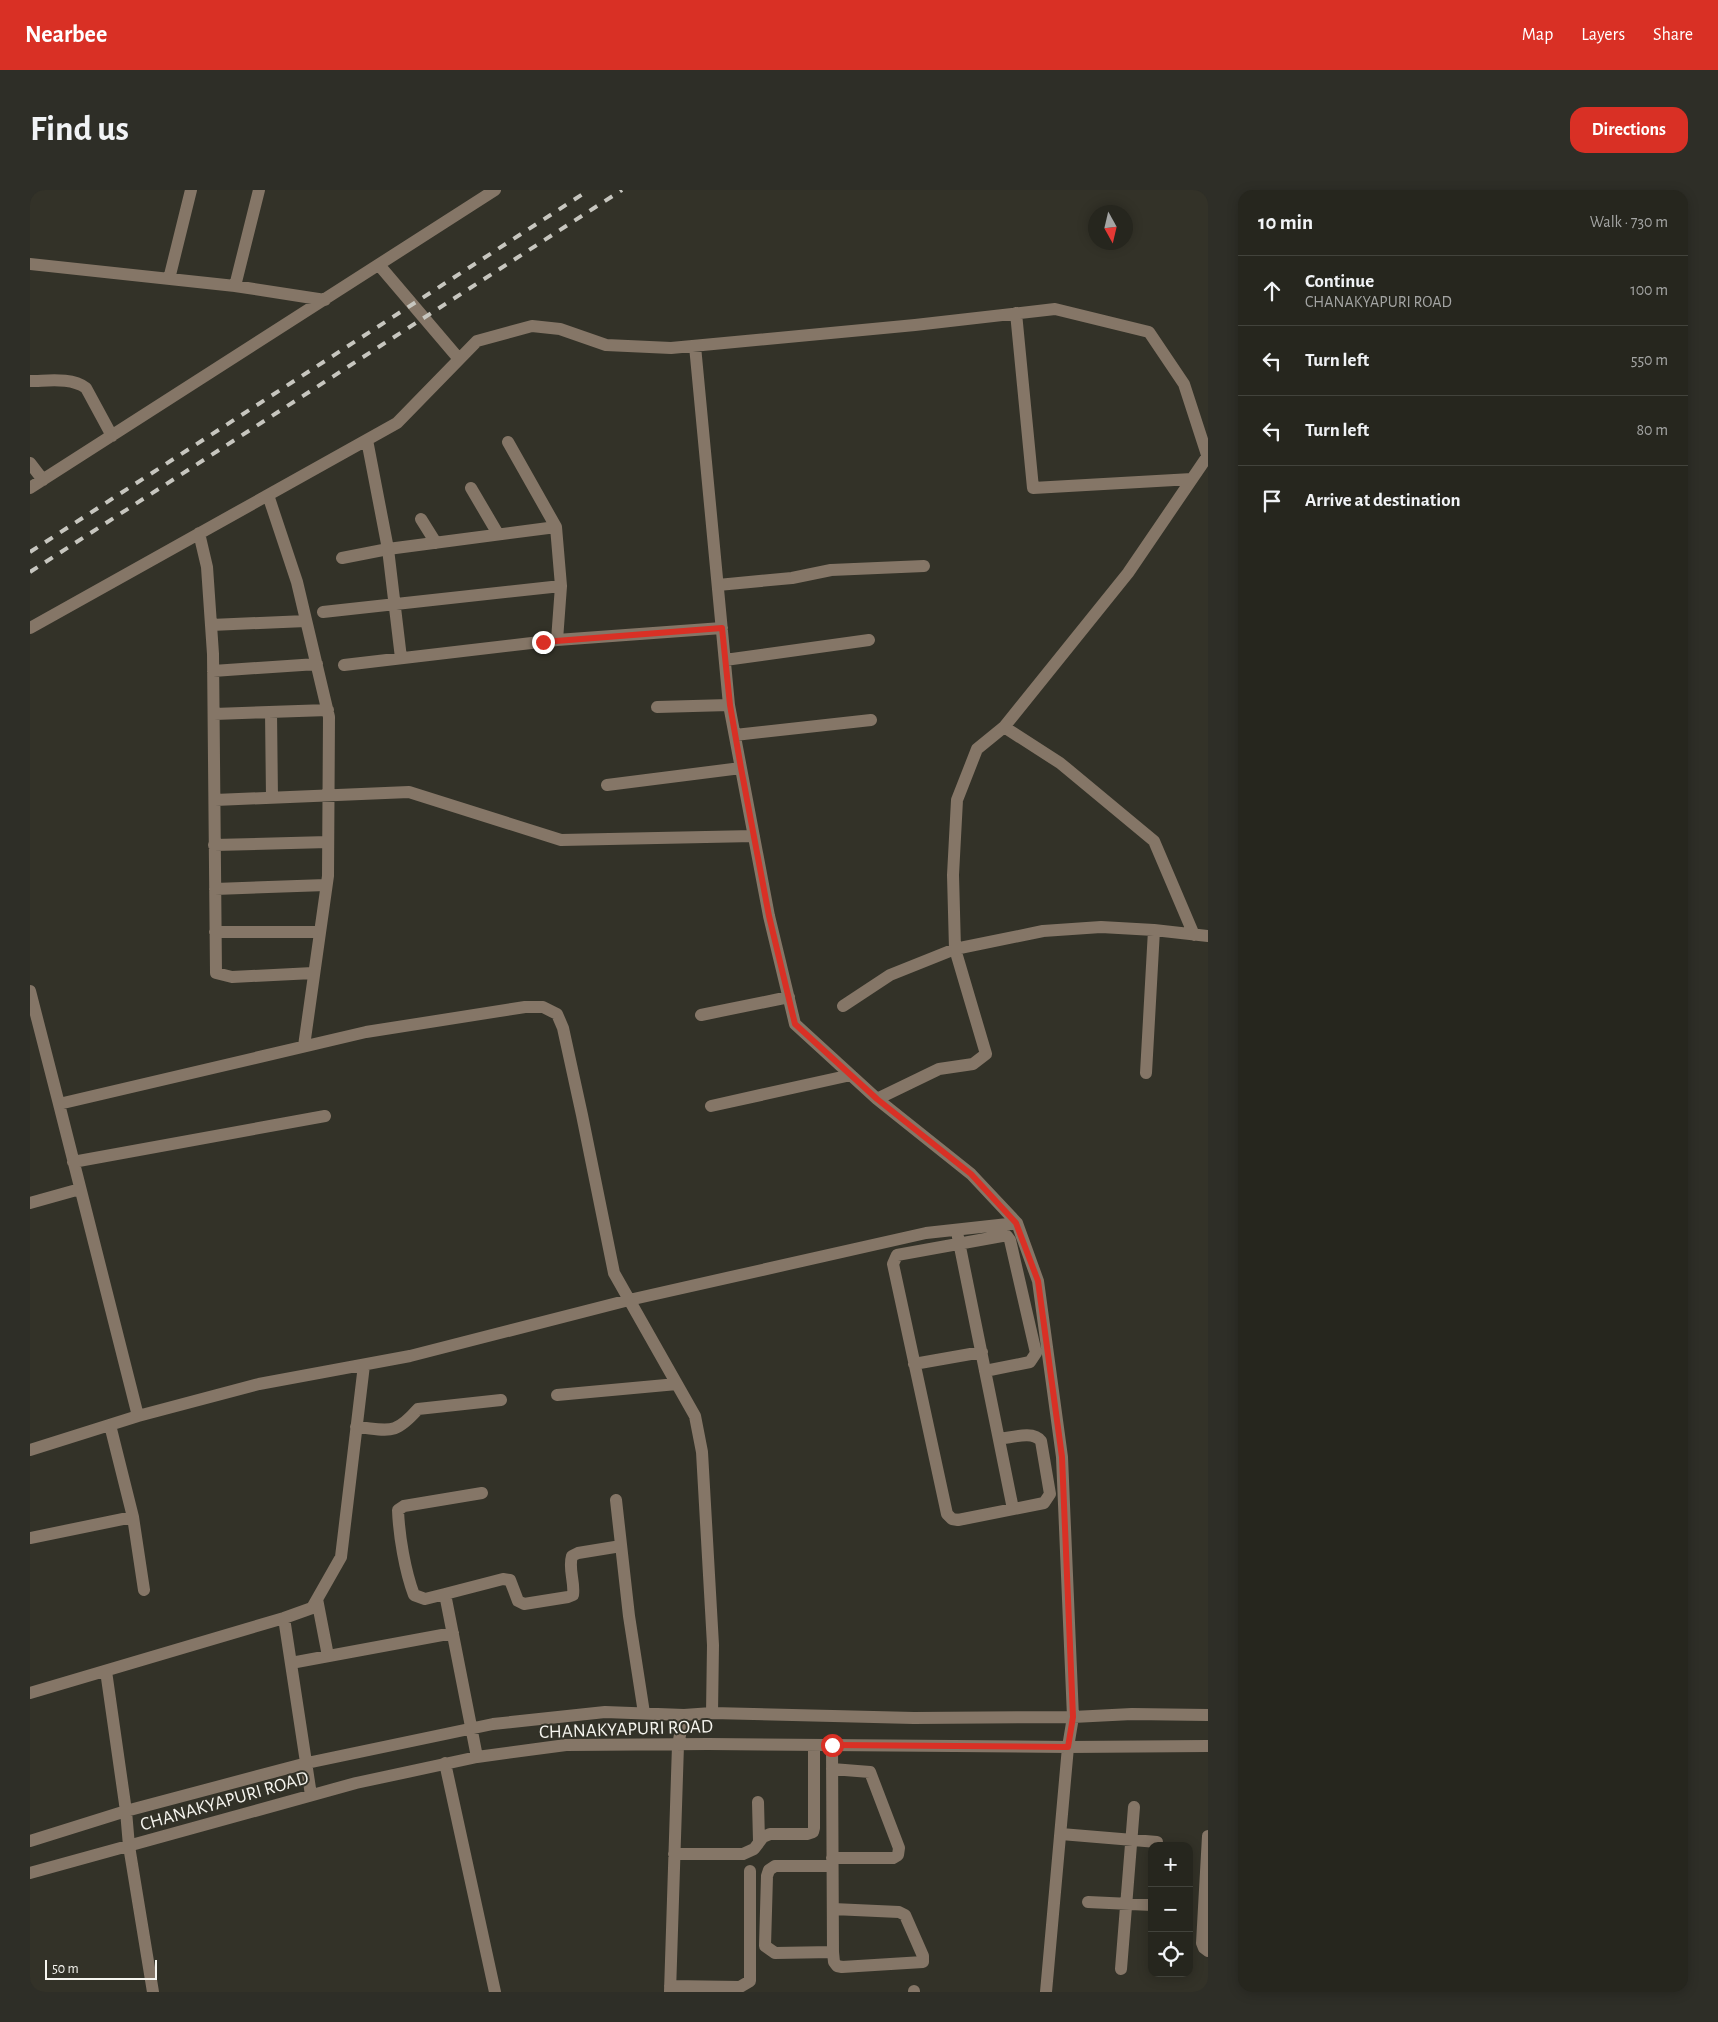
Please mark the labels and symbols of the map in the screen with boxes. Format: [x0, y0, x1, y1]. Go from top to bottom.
north arrow [1088, 205, 1133, 250]
route end [532, 631, 555, 654]
street label: CHANAKYAPURI ROAD [539, 1717, 713, 1742]
route start [821, 1734, 844, 1757]
street label: CHANAKYAPURI ROAD [138, 1768, 311, 1835]
scale bar [45, 1957, 158, 1980]

